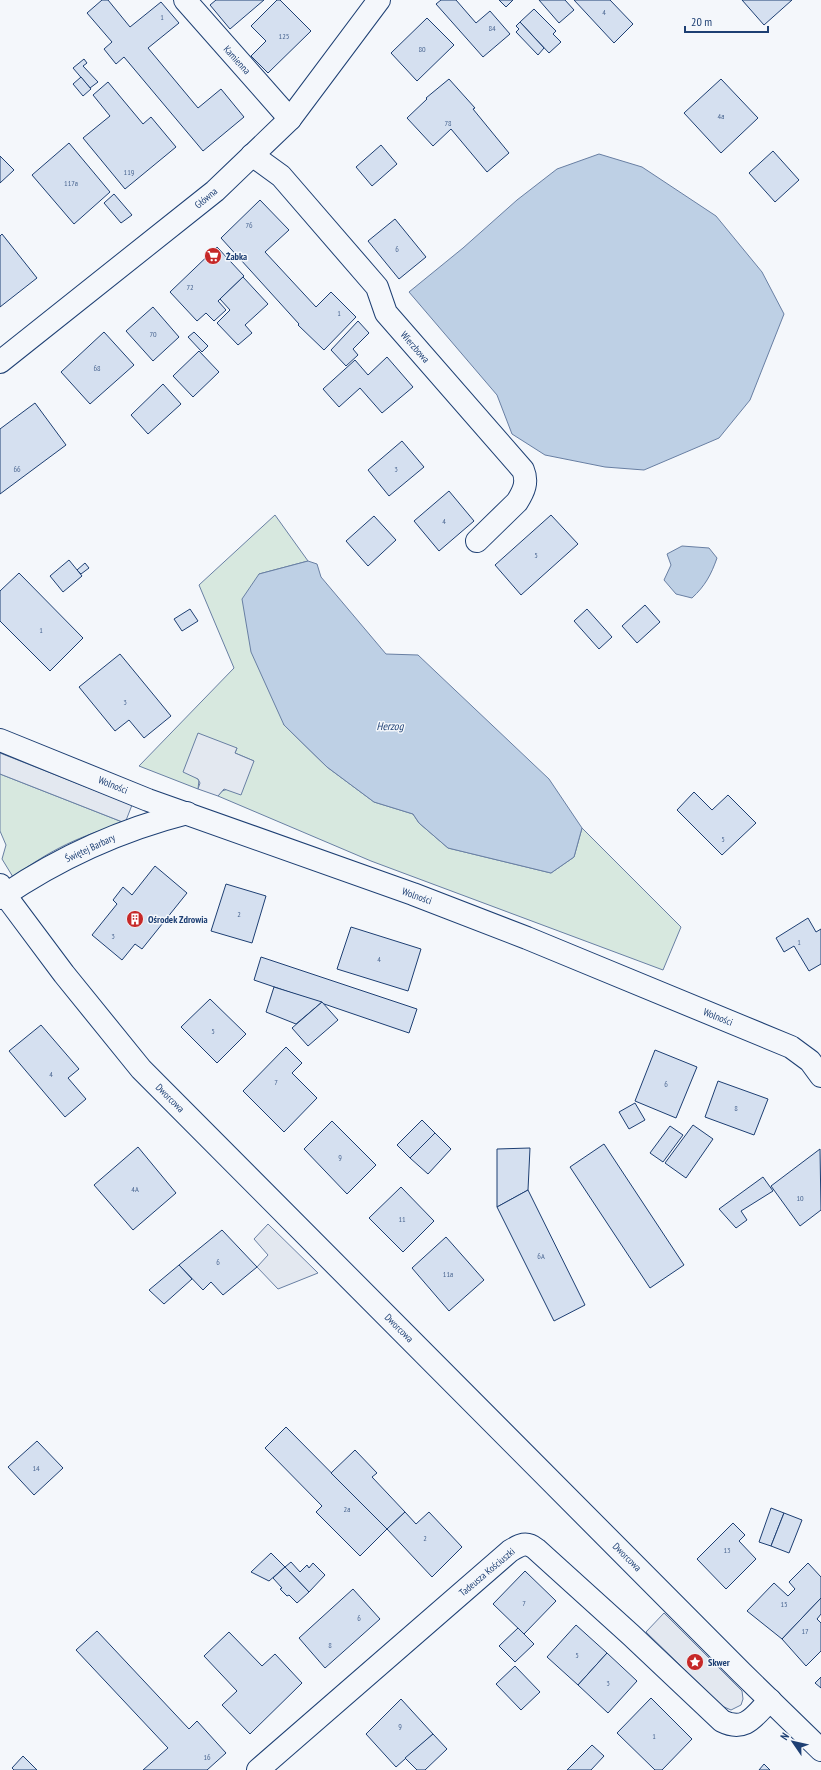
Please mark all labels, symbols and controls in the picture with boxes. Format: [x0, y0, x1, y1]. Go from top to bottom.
house number: 4 [602, 7, 606, 17]
scale bar [685, 8, 768, 34]
house number: 1 [160, 12, 164, 22]
text: 20 m [691, 14, 712, 29]
house number: 84 [488, 23, 496, 33]
house number: 125 [279, 31, 289, 41]
street label: Kamienna [221, 43, 253, 77]
house number: 80 [418, 44, 426, 54]
house number: 4a [718, 111, 724, 121]
house number: 78 [444, 118, 452, 128]
house number: 119 [124, 167, 135, 177]
house number: 117a [64, 178, 78, 188]
street label: Główna [192, 185, 220, 211]
house number: 76 [245, 220, 253, 230]
house number: 6 [395, 244, 399, 254]
supermarket icon: Żabka [203, 246, 223, 266]
place label: Żabka [226, 250, 247, 263]
house number: 72 [186, 282, 194, 292]
house number: 1 [337, 308, 341, 318]
street label: Wierzbowa [398, 328, 432, 366]
house number: 70 [149, 329, 157, 339]
house number: 68 [93, 363, 101, 373]
house number: 66 [13, 464, 21, 474]
house number: 3 [394, 464, 398, 474]
house number: 4 [442, 516, 446, 526]
house number: 5 [534, 550, 538, 560]
house number: 1 [39, 625, 43, 635]
house number: 3 [123, 697, 127, 707]
water label: Herzog [377, 719, 405, 733]
street label: Wolności [96, 773, 130, 797]
street label: Świętej Barbary [63, 831, 117, 865]
house number: 5 [721, 834, 725, 844]
street label: Wolności [400, 885, 434, 907]
building icon: Ośrodek Zdrowia [125, 909, 145, 929]
house number: 2 [237, 909, 241, 919]
place label: Ośrodek Zdrowia [148, 913, 208, 926]
house number: 3 [111, 931, 115, 941]
house number: 1 [797, 937, 801, 947]
house number: 4 [377, 954, 381, 964]
street label: Wolności [701, 1005, 735, 1029]
house number: 5 [211, 1026, 215, 1036]
house number: 4 [49, 1069, 53, 1079]
house number: 7 [274, 1077, 278, 1087]
house number: 6 [664, 1079, 668, 1089]
street label: Dworcowa [153, 1081, 187, 1115]
house number: 8 [734, 1103, 738, 1113]
house number: 9 [338, 1152, 342, 1162]
house number: 4A [131, 1184, 139, 1194]
house number: 10 [796, 1193, 804, 1203]
house number: 11 [398, 1214, 406, 1224]
house number: 6A [537, 1251, 545, 1261]
house number: 6 [216, 1257, 220, 1267]
house number: 11a [443, 1269, 453, 1279]
street label: Dworcowa [382, 1311, 416, 1345]
house number: 14 [32, 1463, 40, 1473]
house number: 2a [344, 1504, 350, 1514]
house number: 2 [423, 1533, 427, 1543]
street label: Dworcowa [610, 1540, 644, 1574]
street label: Tadeusza Kościuszki [456, 1545, 518, 1599]
house number: 13 [723, 1545, 731, 1555]
house number: 7 [522, 1598, 526, 1608]
house number: 15 [780, 1599, 788, 1609]
house number: 6 [357, 1613, 361, 1623]
house number: 17 [801, 1626, 809, 1636]
house number: 8 [328, 1640, 332, 1650]
house number: 5 [575, 1650, 579, 1660]
place icon: Skwer [685, 1652, 705, 1672]
place label: Skwer [708, 1656, 730, 1669]
house number: 3 [606, 1678, 610, 1688]
house number: 9 [398, 1721, 402, 1731]
north arrow [773, 1722, 813, 1762]
text: N [777, 1730, 792, 1743]
house number: 1 [652, 1731, 656, 1741]
house number: 16 [203, 1752, 211, 1762]

